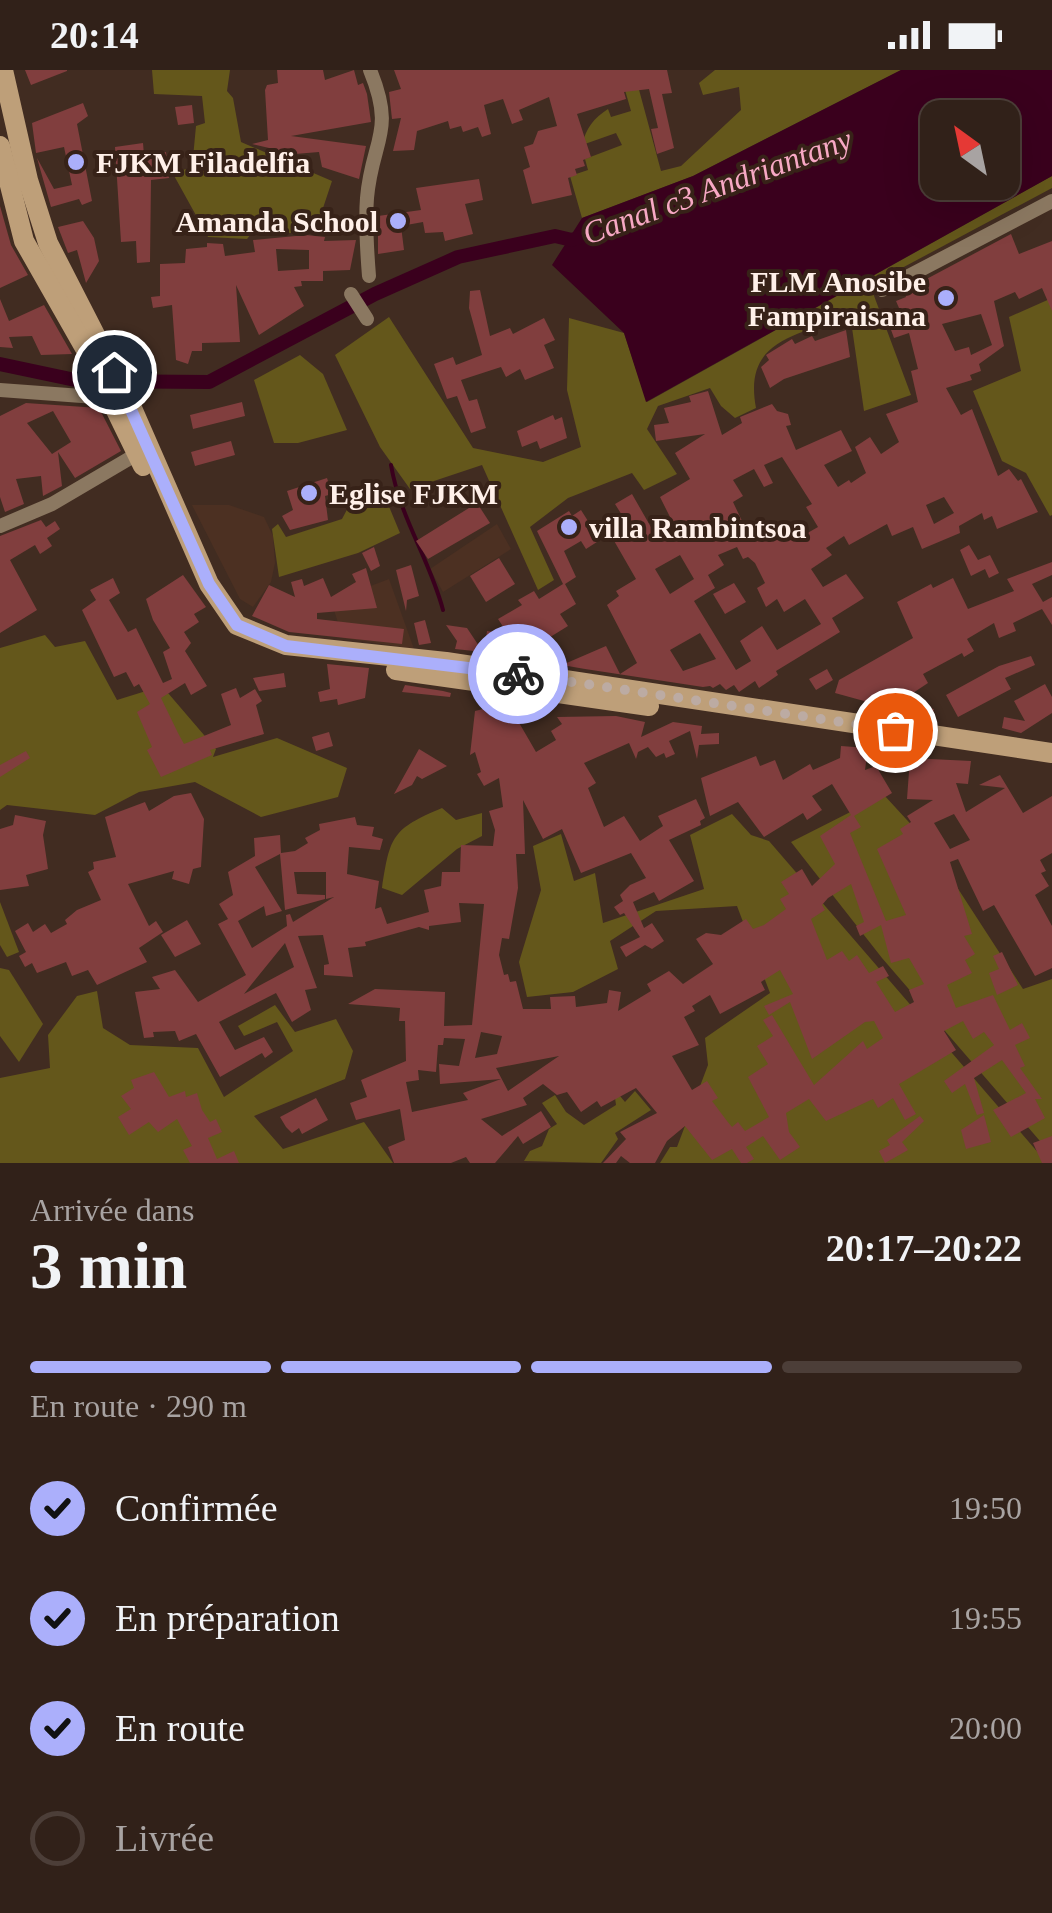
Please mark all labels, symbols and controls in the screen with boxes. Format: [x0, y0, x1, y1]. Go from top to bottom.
text: 20:14 [50, 14, 139, 56]
north arrow [920, 100, 1020, 200]
map controls [920, 100, 1020, 200]
water label: Canal c3 Andriantany [577, 120, 857, 251]
place label: FJKM Filadelfia [96, 146, 310, 179]
marker: FJKM Filadelfia [65, 151, 87, 173]
place label: Amanda School [175, 205, 378, 238]
marker: Amanda School [387, 210, 409, 232]
place label: FLM Anosibe Fampiraisana [748, 265, 926, 332]
marker: FLM Anosibe Fampiraisana [935, 287, 957, 309]
pin [72, 330, 157, 415]
icon: home [87, 345, 142, 400]
place label: Eglise FJKM [329, 477, 498, 510]
marker: Eglise FJKM [298, 482, 320, 504]
place label: villa Rambintsoa [589, 511, 807, 544]
marker: villa Rambintsoa [558, 516, 580, 538]
courier [468, 624, 568, 724]
icon: bike [491, 647, 546, 702]
pin [853, 688, 938, 773]
icon: bag [868, 703, 923, 758]
text: Arrivée dans [30, 1192, 194, 1228]
text: 20:17–20:22 [826, 1227, 1022, 1269]
text: 3 min [30, 1230, 187, 1302]
text: En route · 290 m [30, 1388, 247, 1424]
icon: check [30, 1481, 85, 1536]
text: Confirmée [115, 1487, 278, 1529]
text: 19:50 [949, 1490, 1022, 1526]
icon: check [30, 1591, 85, 1646]
text: En préparation [115, 1597, 340, 1639]
text: 19:55 [949, 1600, 1022, 1636]
icon: check [30, 1701, 85, 1756]
text: En route [115, 1707, 245, 1749]
text: 20:00 [949, 1710, 1022, 1746]
text: Livrée [115, 1817, 214, 1859]

